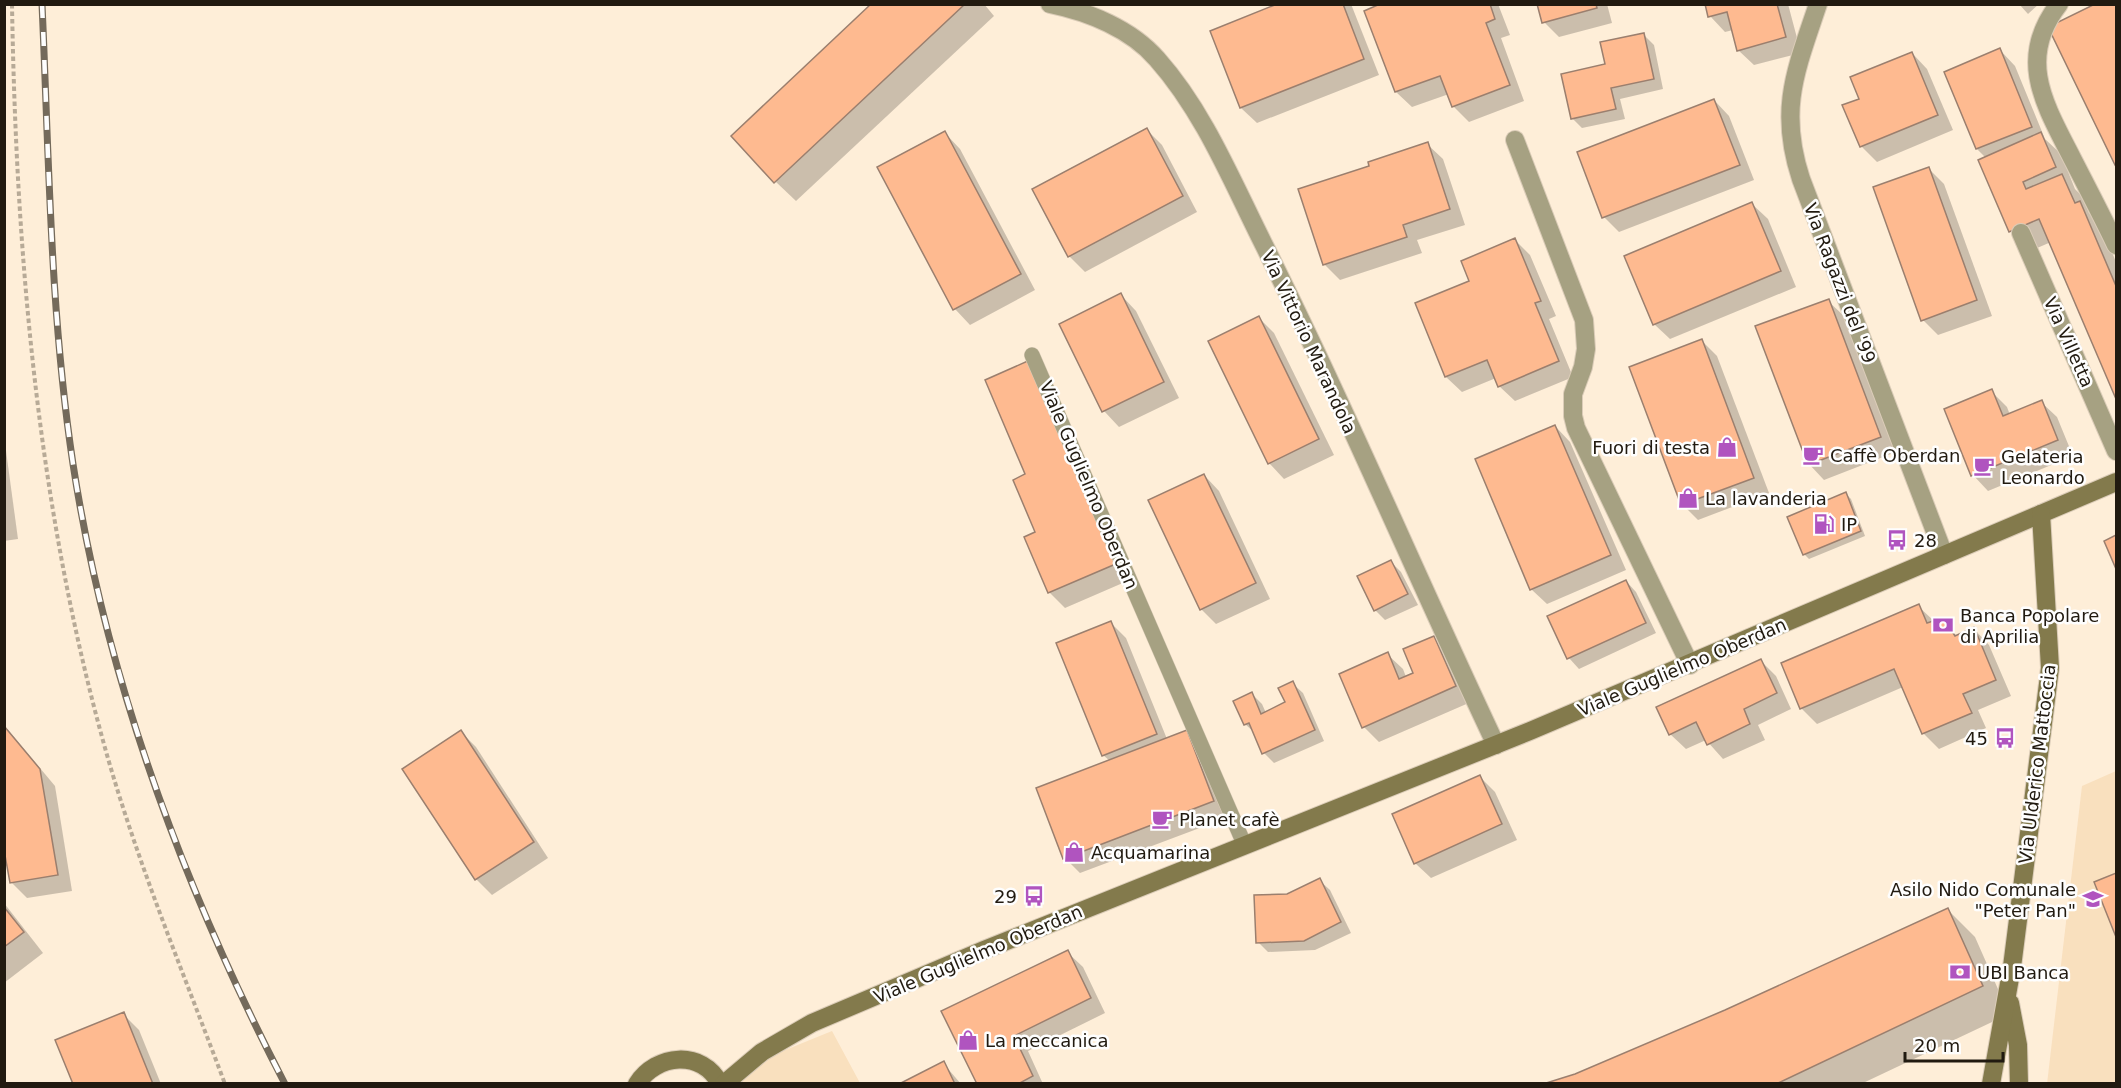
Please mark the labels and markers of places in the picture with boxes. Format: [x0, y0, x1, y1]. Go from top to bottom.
shop icon: Fuori di testa [1715, 435, 1739, 459]
place label: Fuori di testa [1592, 437, 1710, 458]
cafe icon: Caffè Oberdan [1801, 443, 1825, 467]
place label: Caffè Oberdan [1830, 445, 1960, 466]
place label: Gelateria Leonardo [2001, 446, 2085, 488]
cafe icon: Gelateria Leonardo [1972, 454, 1996, 478]
shop icon: La lavanderia [1676, 486, 1700, 510]
place label: La lavanderia [1705, 488, 1827, 509]
fuel station icon: IP [1812, 512, 1836, 536]
place label: IP [1841, 514, 1857, 535]
bus stop icon: 28 [1885, 528, 1909, 552]
place label: 28 [1914, 530, 1937, 551]
place label: Banca Popolare di Aprilia [1960, 605, 2099, 647]
bank icon: Banca Popolare di Aprilia [1931, 613, 1955, 637]
bus stop icon: 45 [1993, 726, 2017, 750]
place label: 45 [1965, 728, 1988, 749]
cafe icon: Planet cafè [1150, 807, 1174, 831]
place label: Planet cafè [1179, 809, 1280, 830]
shop icon: Acquamarina [1062, 840, 1086, 864]
place label: Acquamarina [1091, 842, 1210, 863]
place label: Asilo Nido Comunale "Peter Pan" [1890, 879, 2076, 921]
bus stop icon: 29 [1022, 884, 1046, 908]
place label: 29 [994, 886, 1017, 907]
school or university icon: Asilo Nido Comunale "Peter Pan" [2081, 887, 2105, 911]
bank icon: UBI Banca [1948, 960, 1972, 984]
place label: UBI Banca [1977, 962, 2069, 983]
shop icon: La meccanica [956, 1028, 980, 1052]
place label: La meccanica [985, 1030, 1109, 1051]

